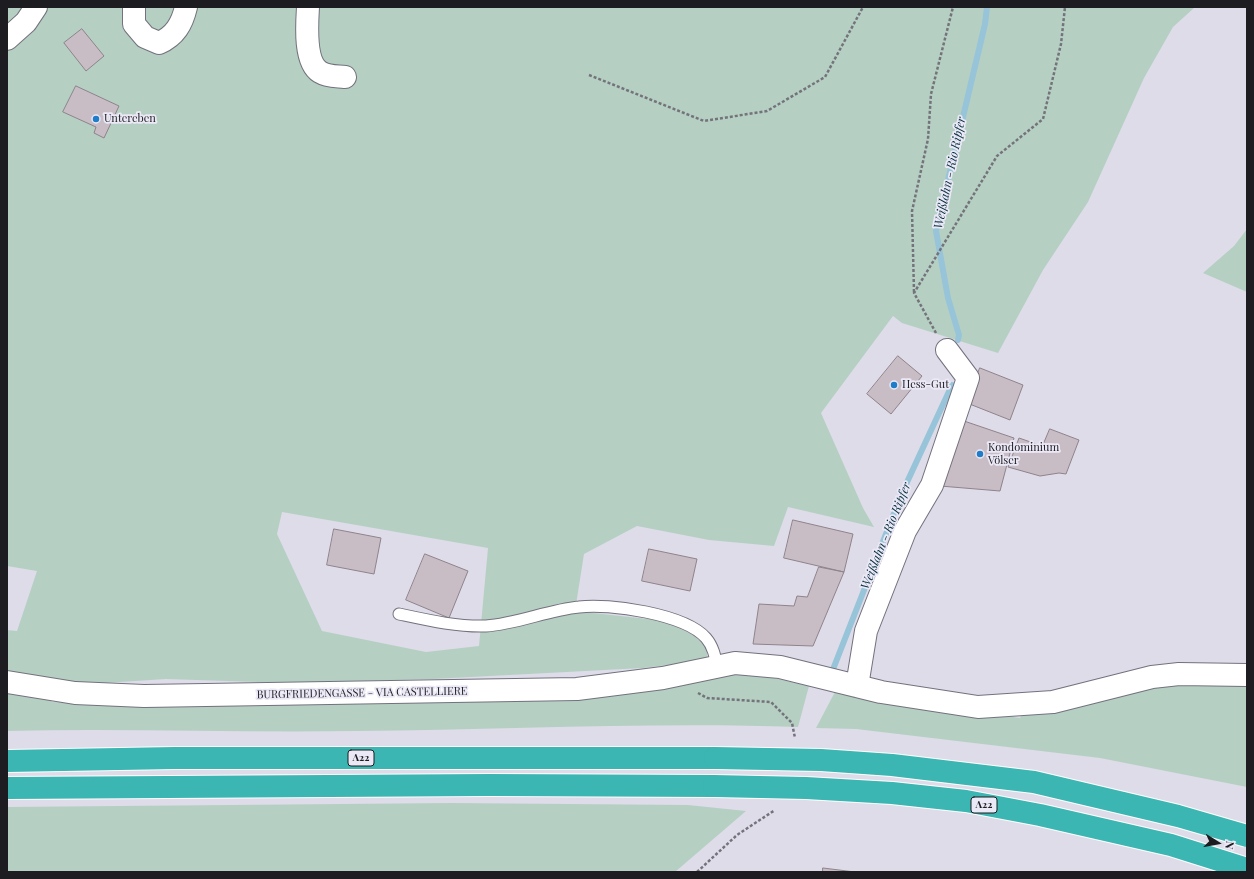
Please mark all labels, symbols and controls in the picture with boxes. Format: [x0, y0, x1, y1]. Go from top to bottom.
place label: Untereben [104, 112, 156, 126]
marker: Untereben [91, 114, 101, 124]
water label: Weißlahn - Rio Ripfer [931, 116, 969, 230]
place label: Hess-Gut [902, 378, 949, 392]
marker: Hess-Gut [889, 380, 899, 390]
place label: Kondominium Völser [988, 441, 1059, 467]
marker: Kondominium Völser [975, 449, 985, 459]
water label: Weißlahn - Rio Ripfer [858, 480, 914, 592]
street label: BURGFRIEDENGASSE - VIA CASTELLIERE [256, 685, 468, 701]
road number: A22 [348, 750, 374, 766]
road number: A22 [971, 797, 997, 813]
north arrow [1198, 823, 1238, 863]
text: N [1222, 840, 1238, 851]

